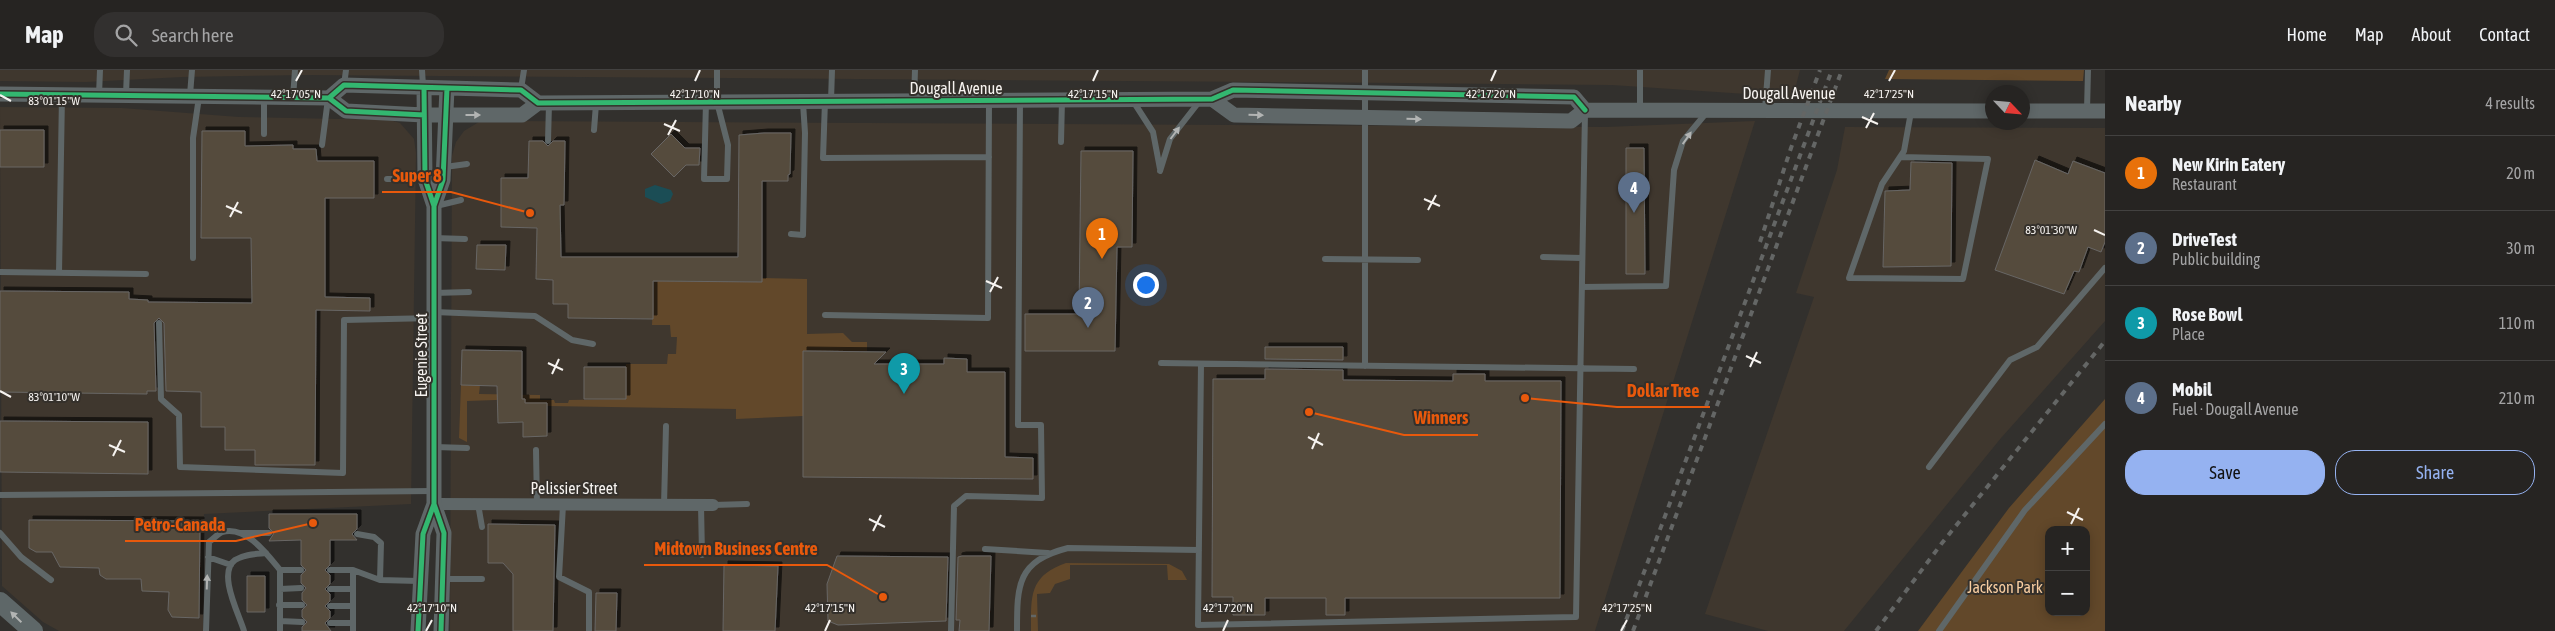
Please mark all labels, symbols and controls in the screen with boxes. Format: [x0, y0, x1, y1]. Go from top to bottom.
search box [94, 12, 444, 57]
text: Map [25, 21, 64, 48]
icon: search [112, 21, 140, 49]
text: Search here [152, 24, 234, 46]
text: Home [2287, 24, 2327, 45]
text: Map [2355, 24, 2384, 45]
text: About [2412, 24, 2451, 45]
text: Contact [2479, 24, 2530, 45]
street label: Dougall Avenue [909, 79, 1003, 98]
street label: Dougall Avenue [1742, 84, 1836, 103]
north arrow [1985, 85, 2030, 130]
text: 42°17'05"N [271, 87, 321, 101]
text: 42°17'10"N [670, 87, 720, 101]
text: 42°17'15"N [1068, 87, 1118, 101]
text: 42°17'20"N [1466, 87, 1516, 101]
text: 42°17'25"N [1864, 87, 1914, 101]
text: Nearby [2125, 91, 2181, 115]
text: 83°01'15"W [28, 94, 80, 108]
text: 4 results [2485, 94, 2535, 112]
one-way arrow [465, 111, 481, 119]
one-way arrow [1249, 111, 1265, 119]
one-way arrow [1406, 115, 1422, 123]
one-way arrow [1170, 126, 1180, 139]
one-way arrow [1682, 131, 1691, 144]
text: New Kirin Eatery [2172, 153, 2285, 175]
callout: Super 8 [382, 159, 451, 192]
text: 1 [2137, 164, 2145, 182]
text: 20 m [2506, 164, 2535, 182]
text: Super 8 [392, 165, 442, 186]
pin: 4 [1618, 172, 1650, 213]
text: Restaurant [2172, 175, 2237, 193]
pin: 1 [1086, 218, 1118, 259]
text: 83°01'30"W [2025, 223, 2077, 237]
text: DriveTest [2172, 228, 2237, 250]
text: 2 [2137, 239, 2145, 257]
text: 30 m [2506, 239, 2535, 257]
text: Public building [2172, 250, 2260, 268]
your location [1133, 272, 1159, 298]
pin: 2 [1072, 287, 1104, 328]
text: Rose Bowl [2172, 303, 2243, 325]
street label: Eugenie Street [412, 312, 431, 397]
text: 3 [2137, 314, 2145, 332]
text: 110 m [2499, 314, 2535, 332]
text: Place [2172, 325, 2205, 343]
pin: 3 [888, 353, 920, 394]
callout: Dollar Tree [1617, 374, 1710, 407]
text: Mobil [2172, 378, 2212, 400]
text: Dollar Tree [1627, 380, 1699, 401]
text: 4 [2137, 389, 2145, 407]
text: 210 m [2499, 389, 2535, 407]
text: 83°01'10"W [28, 390, 80, 404]
text: Fuel · Dougall Avenue [2172, 400, 2299, 418]
callout: Winners [1404, 402, 1478, 435]
text: Winners [1413, 407, 1469, 428]
button: Save [2125, 450, 2325, 495]
button: Share [2335, 450, 2535, 495]
street label: Pelissier Street [530, 479, 618, 497]
callout: Petro-Canada [125, 508, 236, 541]
text: Petro-Canada [135, 514, 225, 535]
map controls [2045, 526, 2090, 616]
button: + [2045, 526, 2090, 571]
callout: Midtown Business Centre [644, 532, 827, 565]
text: Midtown Business Centre [654, 538, 818, 559]
button: − [2045, 571, 2090, 616]
one-way arrow [204, 574, 212, 590]
park label: Jackson Park [1967, 578, 2043, 596]
text: 42°17'10"N [407, 601, 457, 615]
text: 42°17'15"N [805, 601, 855, 615]
text: 42°17'20"N [1203, 601, 1253, 615]
text: 42°17'25"N [1602, 601, 1652, 615]
one-way arrow [10, 611, 22, 623]

